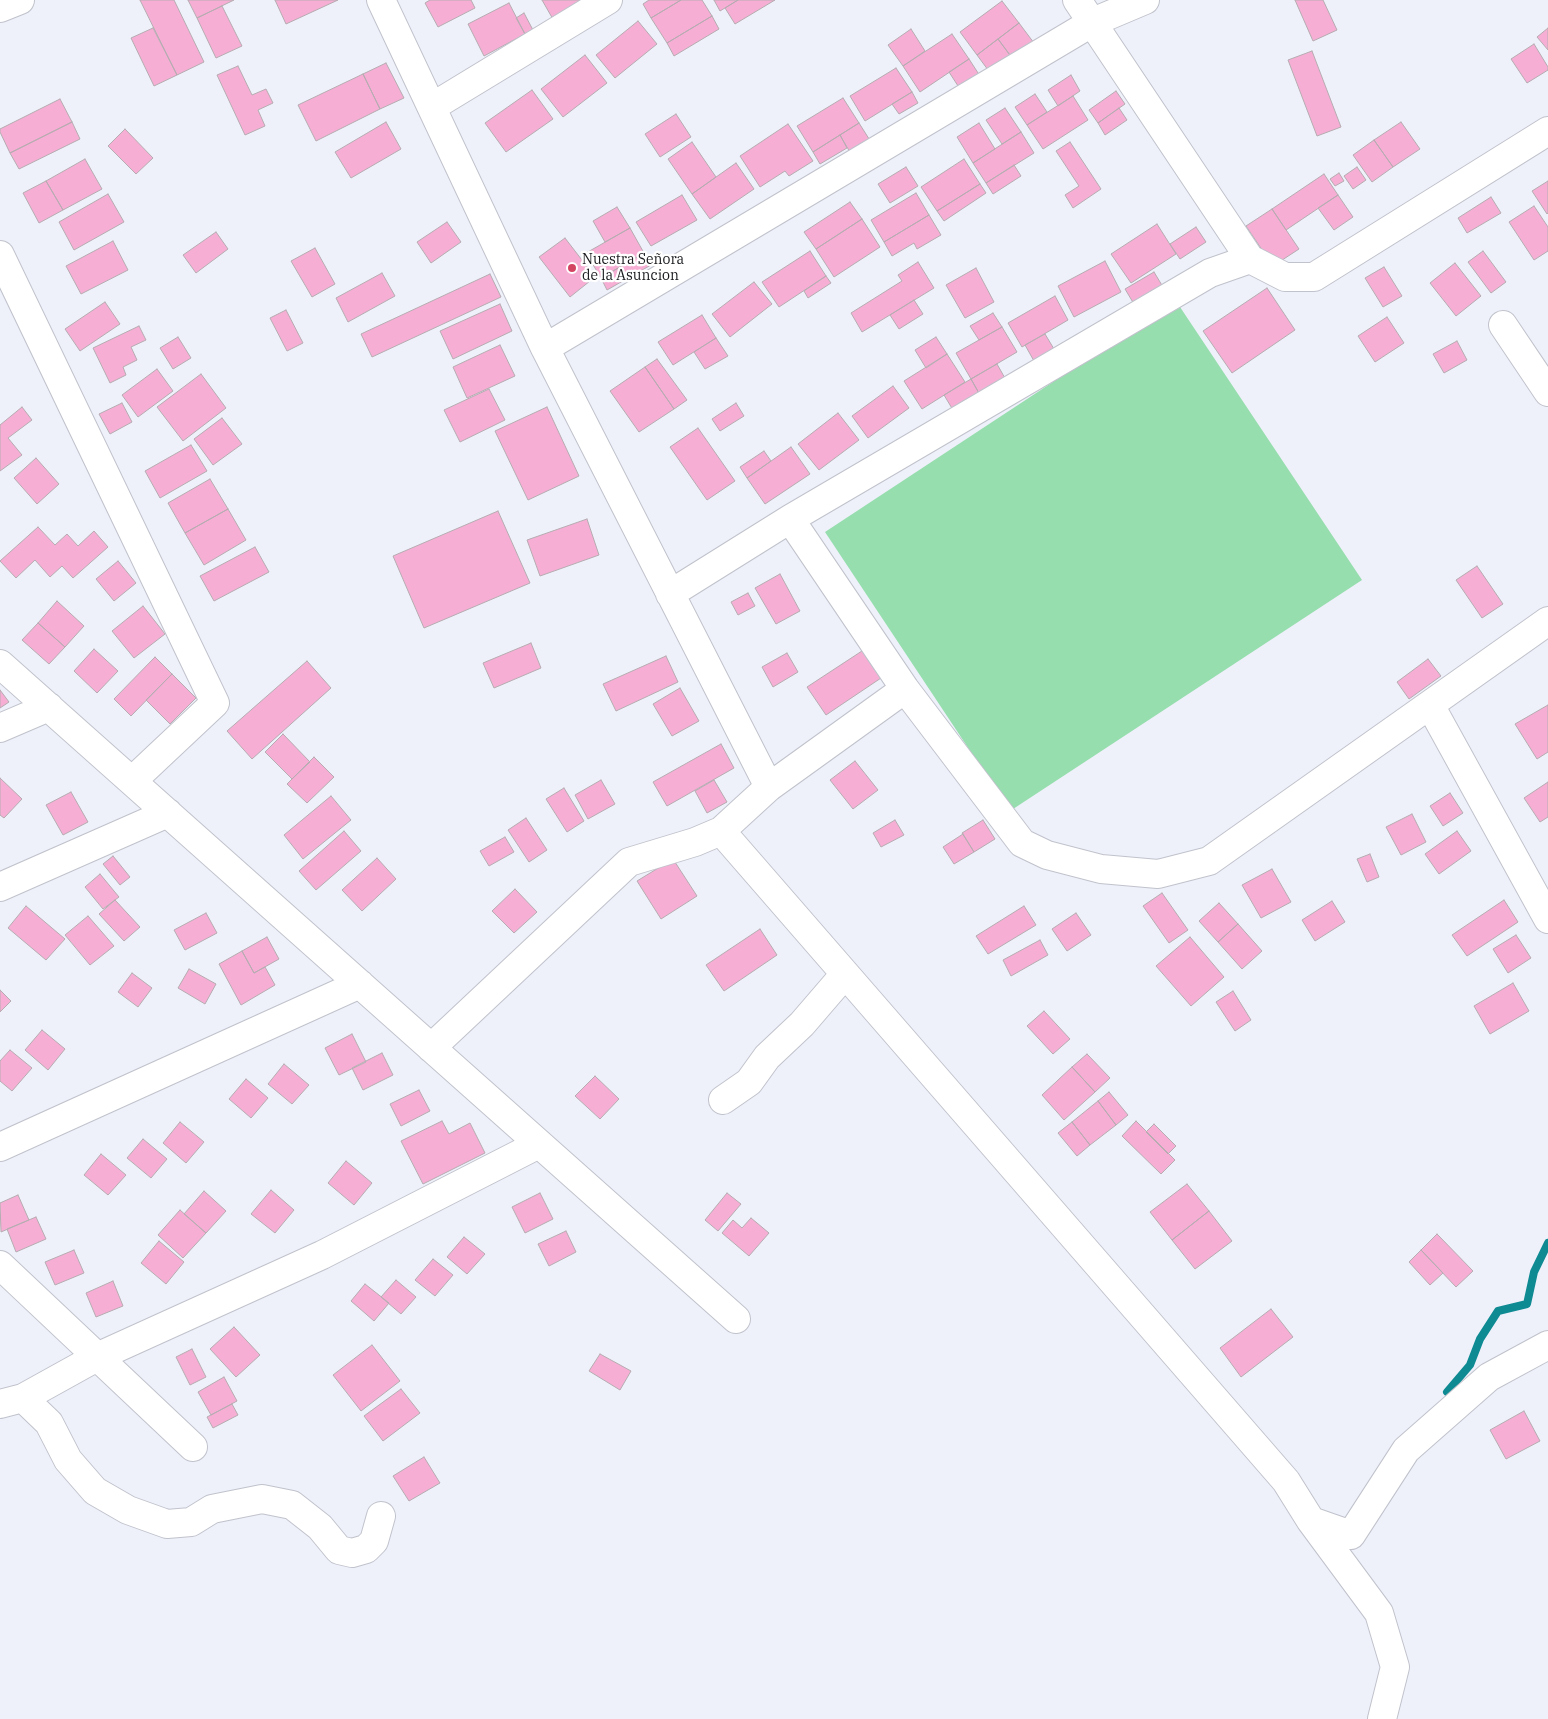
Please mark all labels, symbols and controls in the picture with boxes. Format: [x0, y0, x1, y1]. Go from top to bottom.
place label: Nuestra Señora de la Asuncion [582, 252, 684, 284]
marker: Nuestra Señora de la Asuncion [566, 262, 578, 274]

